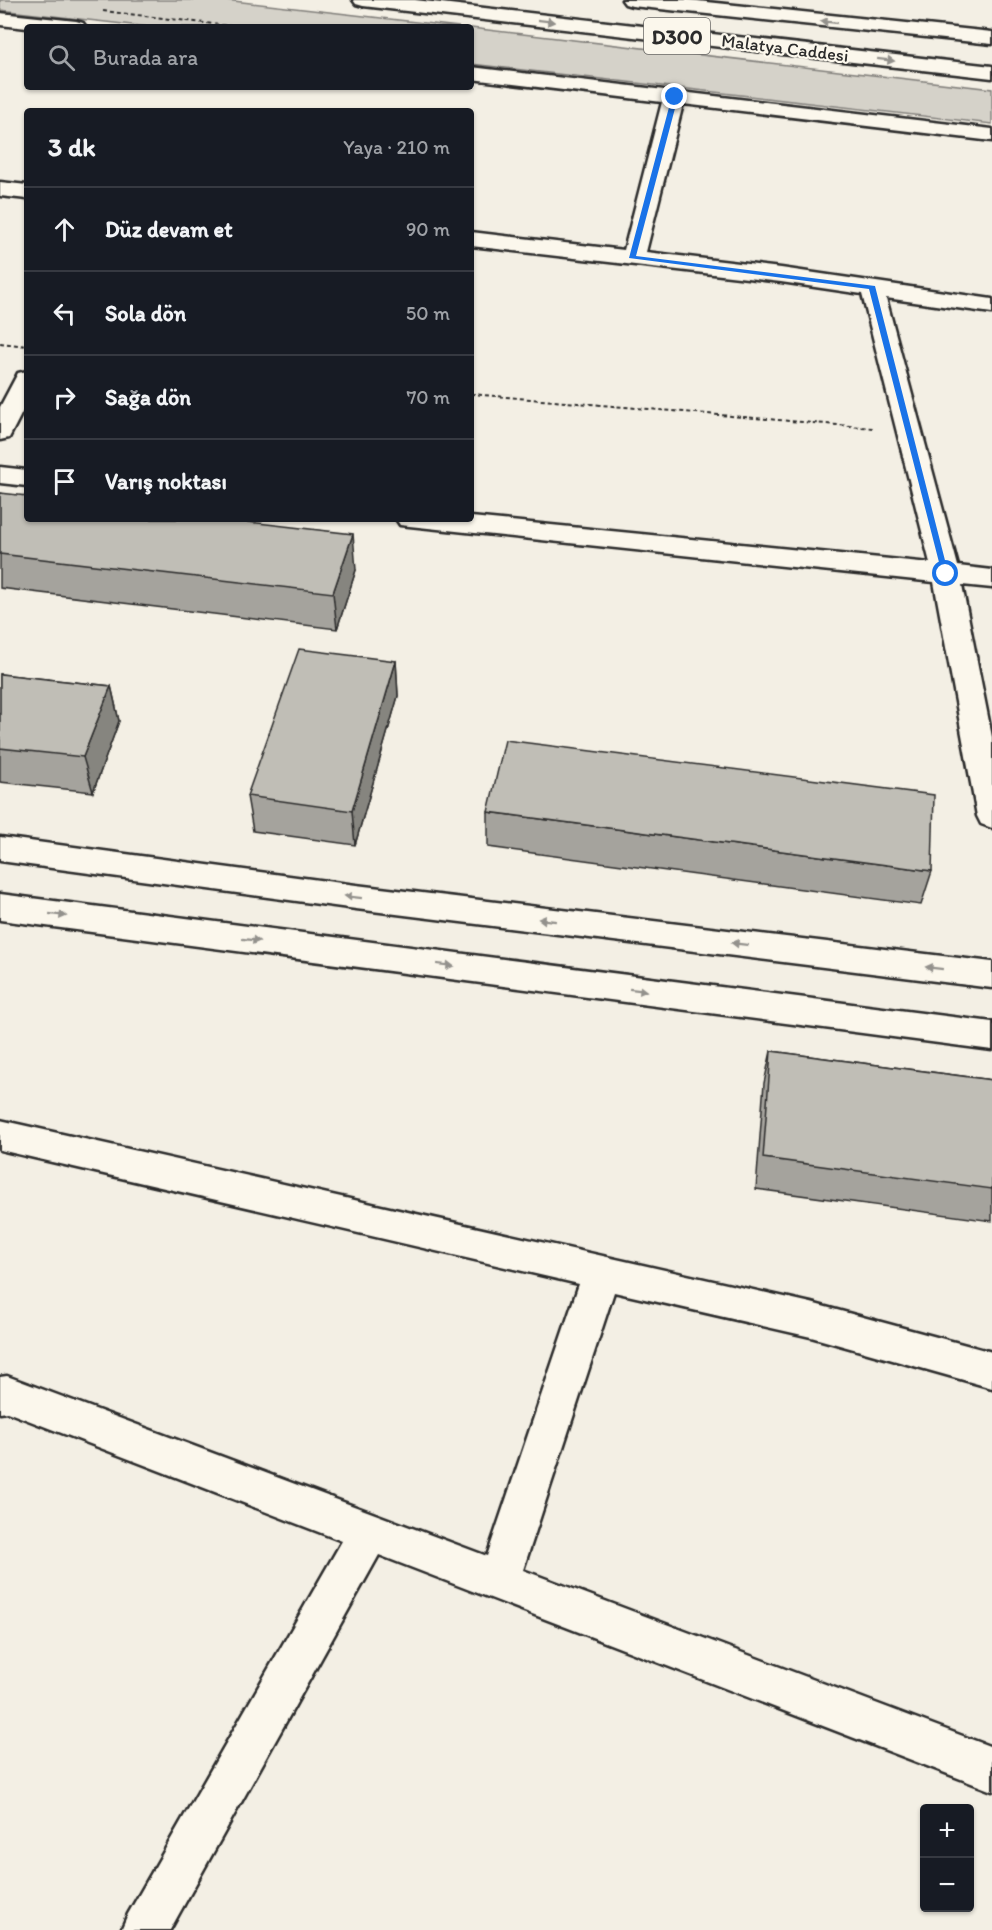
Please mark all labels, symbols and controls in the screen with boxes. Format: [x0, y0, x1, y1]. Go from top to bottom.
one-way arrow [536, 16, 555, 26]
one-way arrow [820, 17, 839, 27]
road number: D300 [644, 18, 710, 54]
search box [24, 24, 474, 90]
street label: Malatya Caddesi [720, 29, 850, 67]
icon: search [45, 41, 78, 74]
text: Burada ara [93, 44, 198, 71]
one-way arrow [876, 55, 895, 65]
route end [661, 83, 687, 109]
text: 3 dk [48, 131, 96, 163]
text: Yaya · 210 m [343, 135, 450, 159]
icon: ahead [48, 213, 81, 246]
text: Düz devam et [105, 216, 232, 243]
text: 90 m [406, 217, 450, 241]
icon: left [48, 297, 81, 330]
text: Sola dön [105, 300, 186, 327]
text: 50 m [406, 301, 450, 325]
icon: right [48, 381, 81, 414]
text: Sağa dön [105, 384, 191, 411]
text: 70 m [406, 385, 450, 409]
icon: arrive [48, 465, 81, 498]
text: Varış noktası [105, 468, 227, 495]
route start [932, 560, 958, 586]
one-way arrow [344, 892, 363, 901]
one-way arrow [49, 910, 68, 919]
one-way arrow [537, 916, 556, 925]
one-way arrow [242, 935, 261, 944]
one-way arrow [731, 939, 750, 949]
one-way arrow [435, 960, 454, 970]
one-way arrow [924, 963, 943, 972]
one-way arrow [629, 986, 648, 995]
map controls [920, 1804, 974, 1912]
button: + [920, 1804, 974, 1858]
button: − [920, 1858, 974, 1912]

